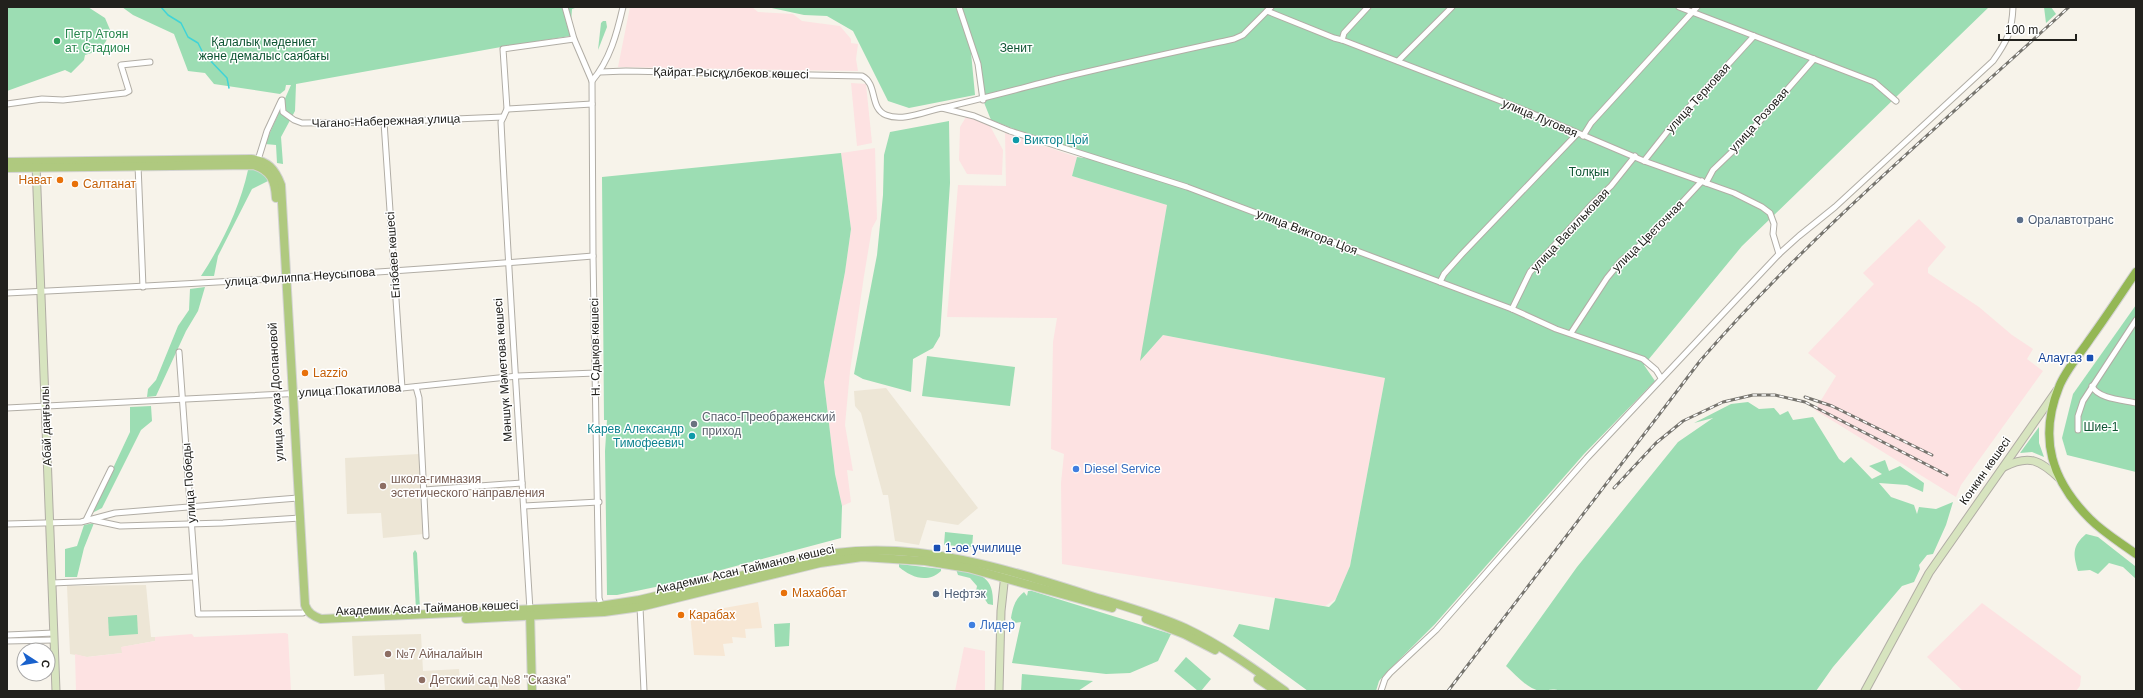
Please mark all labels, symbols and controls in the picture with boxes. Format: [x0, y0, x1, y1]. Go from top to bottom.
scale bar [1999, 16, 2076, 42]
text: 100 m [2005, 23, 2038, 37]
place label: Петр Атоян ат. Стадион [65, 27, 130, 55]
park label: Қалалық мәдениет және демалыс саябағы [199, 35, 329, 63]
marker: Петр Атоян ат. Стадион [52, 36, 62, 46]
park label: Зенит [1000, 41, 1033, 55]
street label: улица Терновая [1663, 60, 1733, 136]
street label: Қайрат Рысқұлбеков көшесі [653, 65, 809, 81]
street label: улица Розовая [1726, 85, 1792, 155]
street label: улица Луговая [1500, 96, 1580, 140]
street label: Чагано-Набережная улица [311, 111, 461, 131]
place label: Виктор Цой [1024, 133, 1088, 147]
marker: Виктор Цой [1011, 135, 1021, 145]
park label: Толқын [1569, 165, 1609, 179]
place label: Нават [19, 173, 52, 187]
marker: Нават [55, 175, 65, 185]
place label: Салтанат [83, 177, 137, 191]
marker: Салтанат [70, 179, 80, 189]
street label: улица Васильковая [1528, 186, 1612, 274]
street label: улица Цветочная [1609, 197, 1687, 275]
street label: улица Виктора Цоя [1254, 206, 1360, 258]
street label: Егізбаев көшесі [383, 211, 403, 299]
place label: Оралавтотранс [2028, 213, 2114, 227]
marker: Оралавтотранс [2015, 215, 2025, 225]
street label: улица Филиппа Неусыпова [224, 265, 376, 289]
street label: Мәншүк Мәметова көшесі [491, 298, 515, 442]
street label: Н. Сдықов көшесі [587, 298, 603, 396]
street label: улица Хиуаз Доспановой [265, 322, 287, 462]
place label: Алаугаз [2038, 351, 2082, 365]
marker: Алаугаз [2085, 353, 2095, 363]
place label: Lazzio [313, 366, 348, 380]
marker: Lazzio [300, 368, 310, 378]
street label: улица Покатилова [298, 380, 402, 400]
street label: Абай даңғылы [38, 386, 54, 466]
place label: Спасо-Преображенский приход [702, 410, 836, 438]
marker: Спасо-Преображенский приход [689, 419, 699, 429]
park label: Шие-1 [2083, 420, 2119, 434]
place label: Карев Александр Тимофеевич [587, 422, 684, 450]
marker: Карев Александр Тимофеевич [687, 431, 697, 441]
street label: Конкин көшесі [1957, 435, 2013, 507]
street label: улица Победы [179, 442, 199, 524]
place label: Diesel Service [1084, 462, 1161, 476]
marker: Diesel Service [1071, 464, 1081, 474]
place label: школа-гимназия эстетического направления [391, 472, 545, 500]
marker: школа-гимназия эстетического направления [378, 481, 388, 491]
place label: 1-ое училище [945, 541, 1022, 555]
street label: Академик Асан Тайманов көшесі [654, 542, 836, 596]
marker: 1-ое училище [932, 543, 942, 553]
place label: Махаббат [792, 586, 847, 600]
place label: Нефтэк [944, 587, 987, 601]
marker: Махаббат [779, 588, 789, 598]
marker: Нефтэк [931, 589, 941, 599]
street label: Академик Асан Тайманов көшесі [335, 598, 519, 618]
place label: Карабах [689, 608, 735, 622]
marker: Карабах [676, 610, 686, 620]
place label: Лидер [980, 618, 1015, 632]
marker: Лидер [967, 620, 977, 630]
north arrow [16, 642, 56, 682]
place label: №7 Айналайын [396, 647, 483, 661]
marker: №7 Айналайын [383, 649, 393, 659]
text: С [39, 659, 52, 669]
place label: Детский сад №8 "Сказка" [430, 673, 571, 687]
marker: Детский сад №8 "Сказка" [417, 675, 427, 685]

